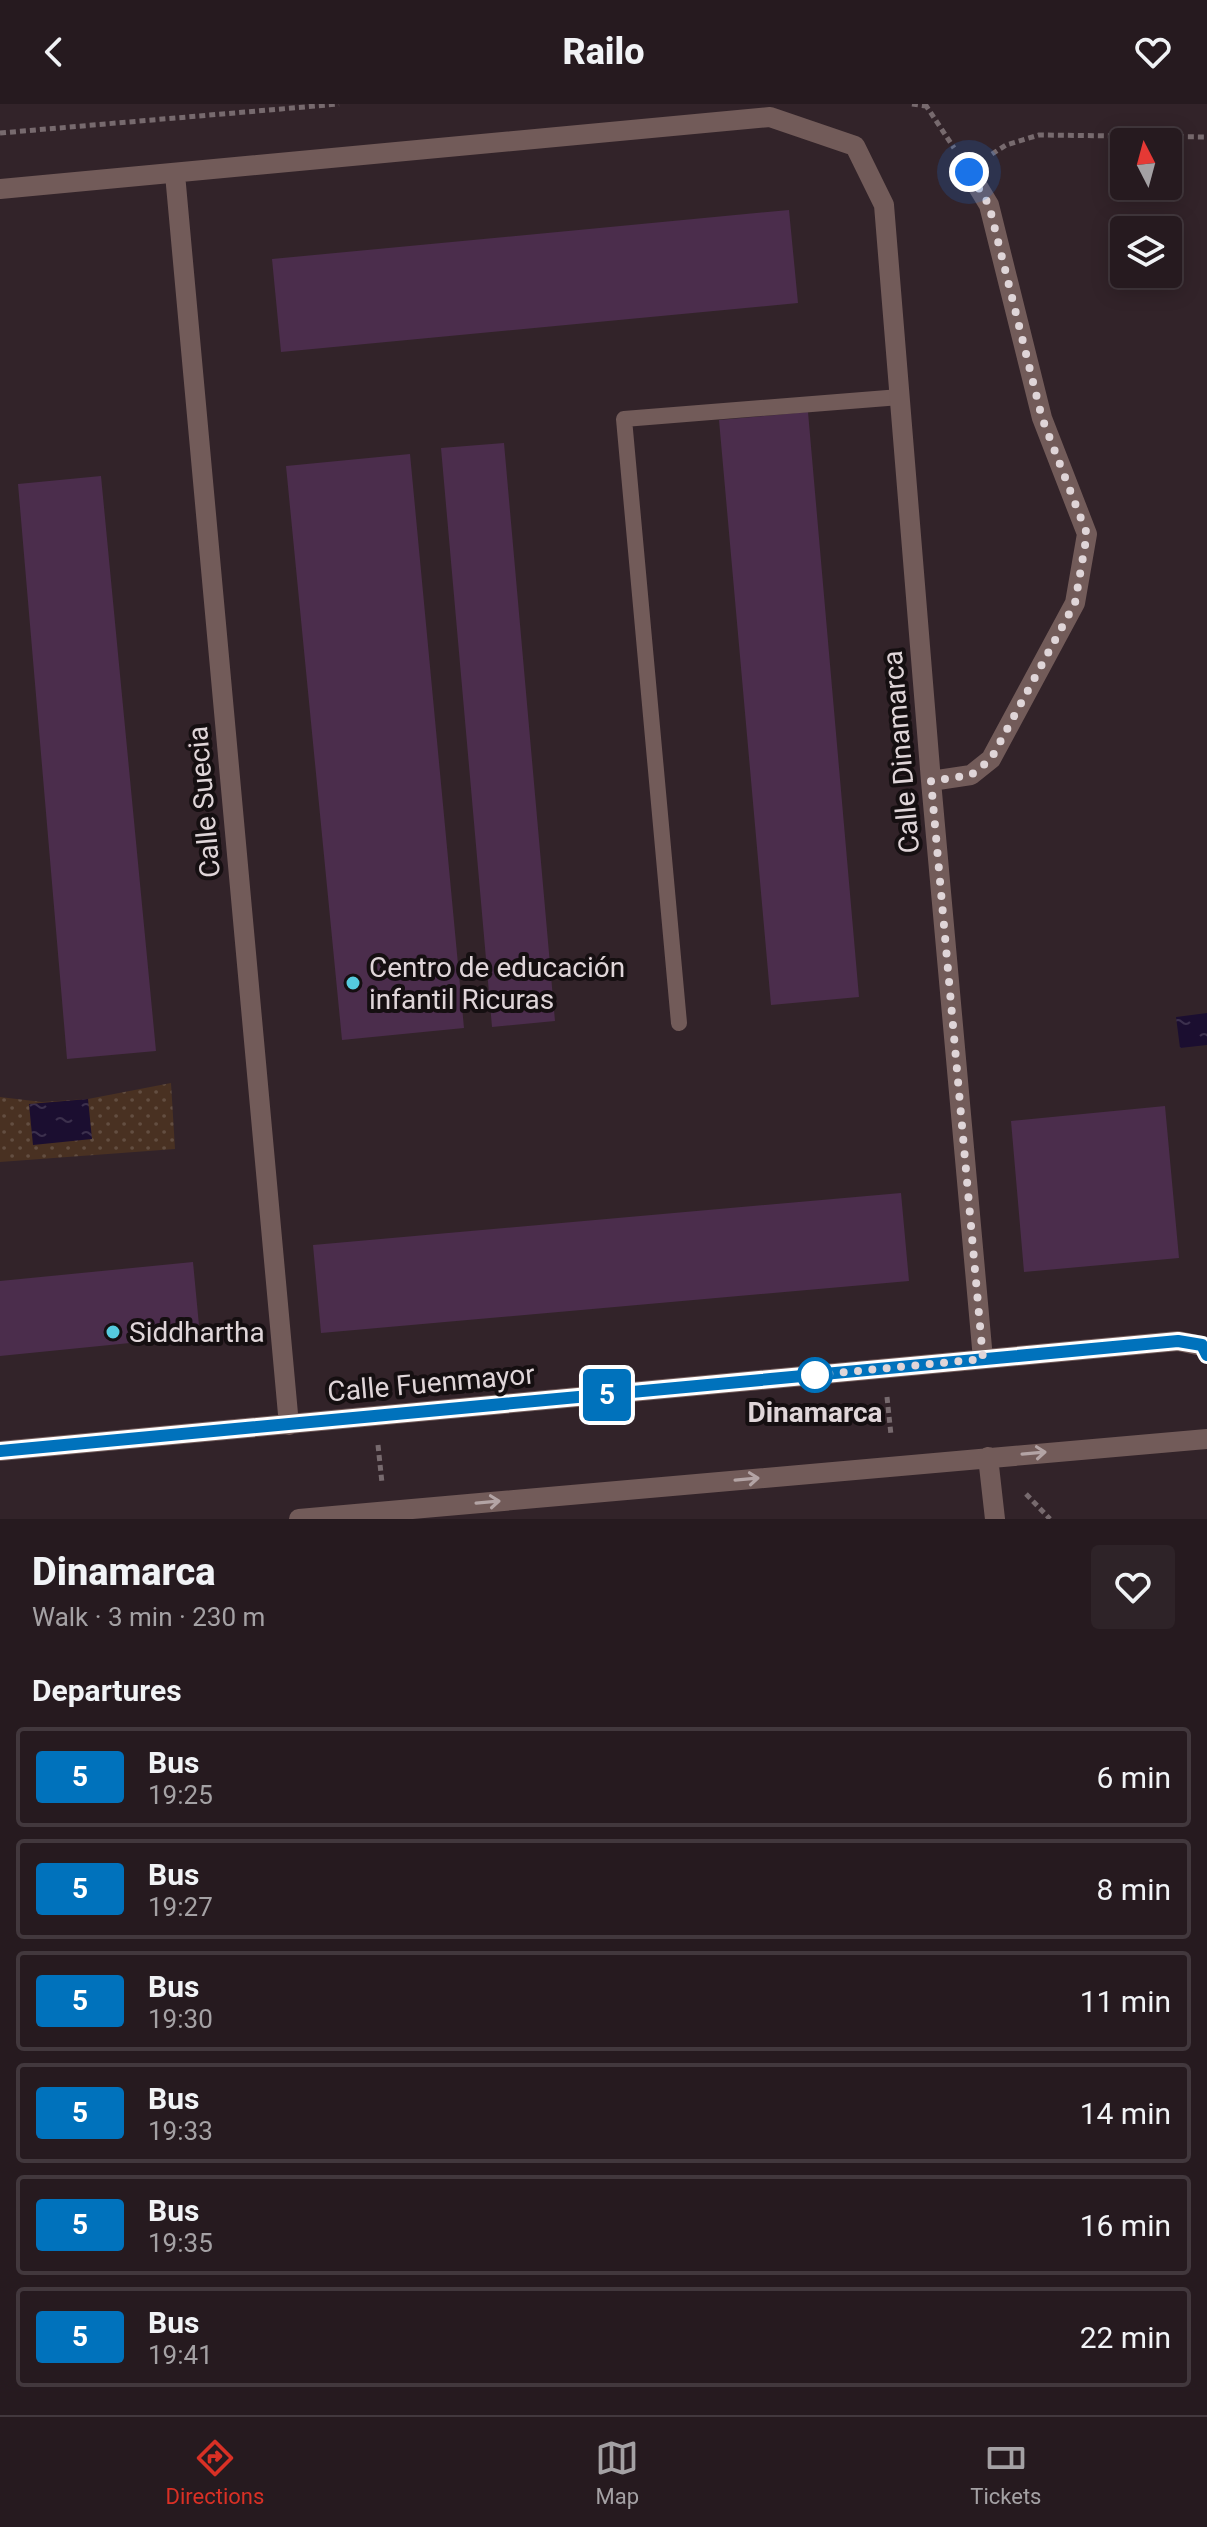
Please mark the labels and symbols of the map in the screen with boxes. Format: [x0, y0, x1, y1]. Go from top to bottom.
north arrow [1110, 128, 1182, 200]
your location [949, 152, 989, 192]
street label: Calle Dinamarca [876, 649, 926, 855]
street label: Calle Suecia [181, 725, 227, 879]
place label: Centro de educación infantil Ricuras [369, 951, 625, 1016]
marker: Centro de educación infantil Ricuras [344, 974, 362, 992]
place label: Siddhartha [129, 1316, 265, 1349]
marker: Siddhartha [104, 1323, 122, 1341]
street label: Calle Fuenmayor [326, 1357, 536, 1408]
marker: Dinamarca [798, 1358, 832, 1392]
line badge: 5 [581, 1369, 633, 1421]
place label: Dinamarca [747, 1396, 883, 1429]
one-way arrow [1020, 1445, 1047, 1460]
one-way arrow [733, 1471, 760, 1486]
one-way arrow [475, 1494, 501, 1509]

